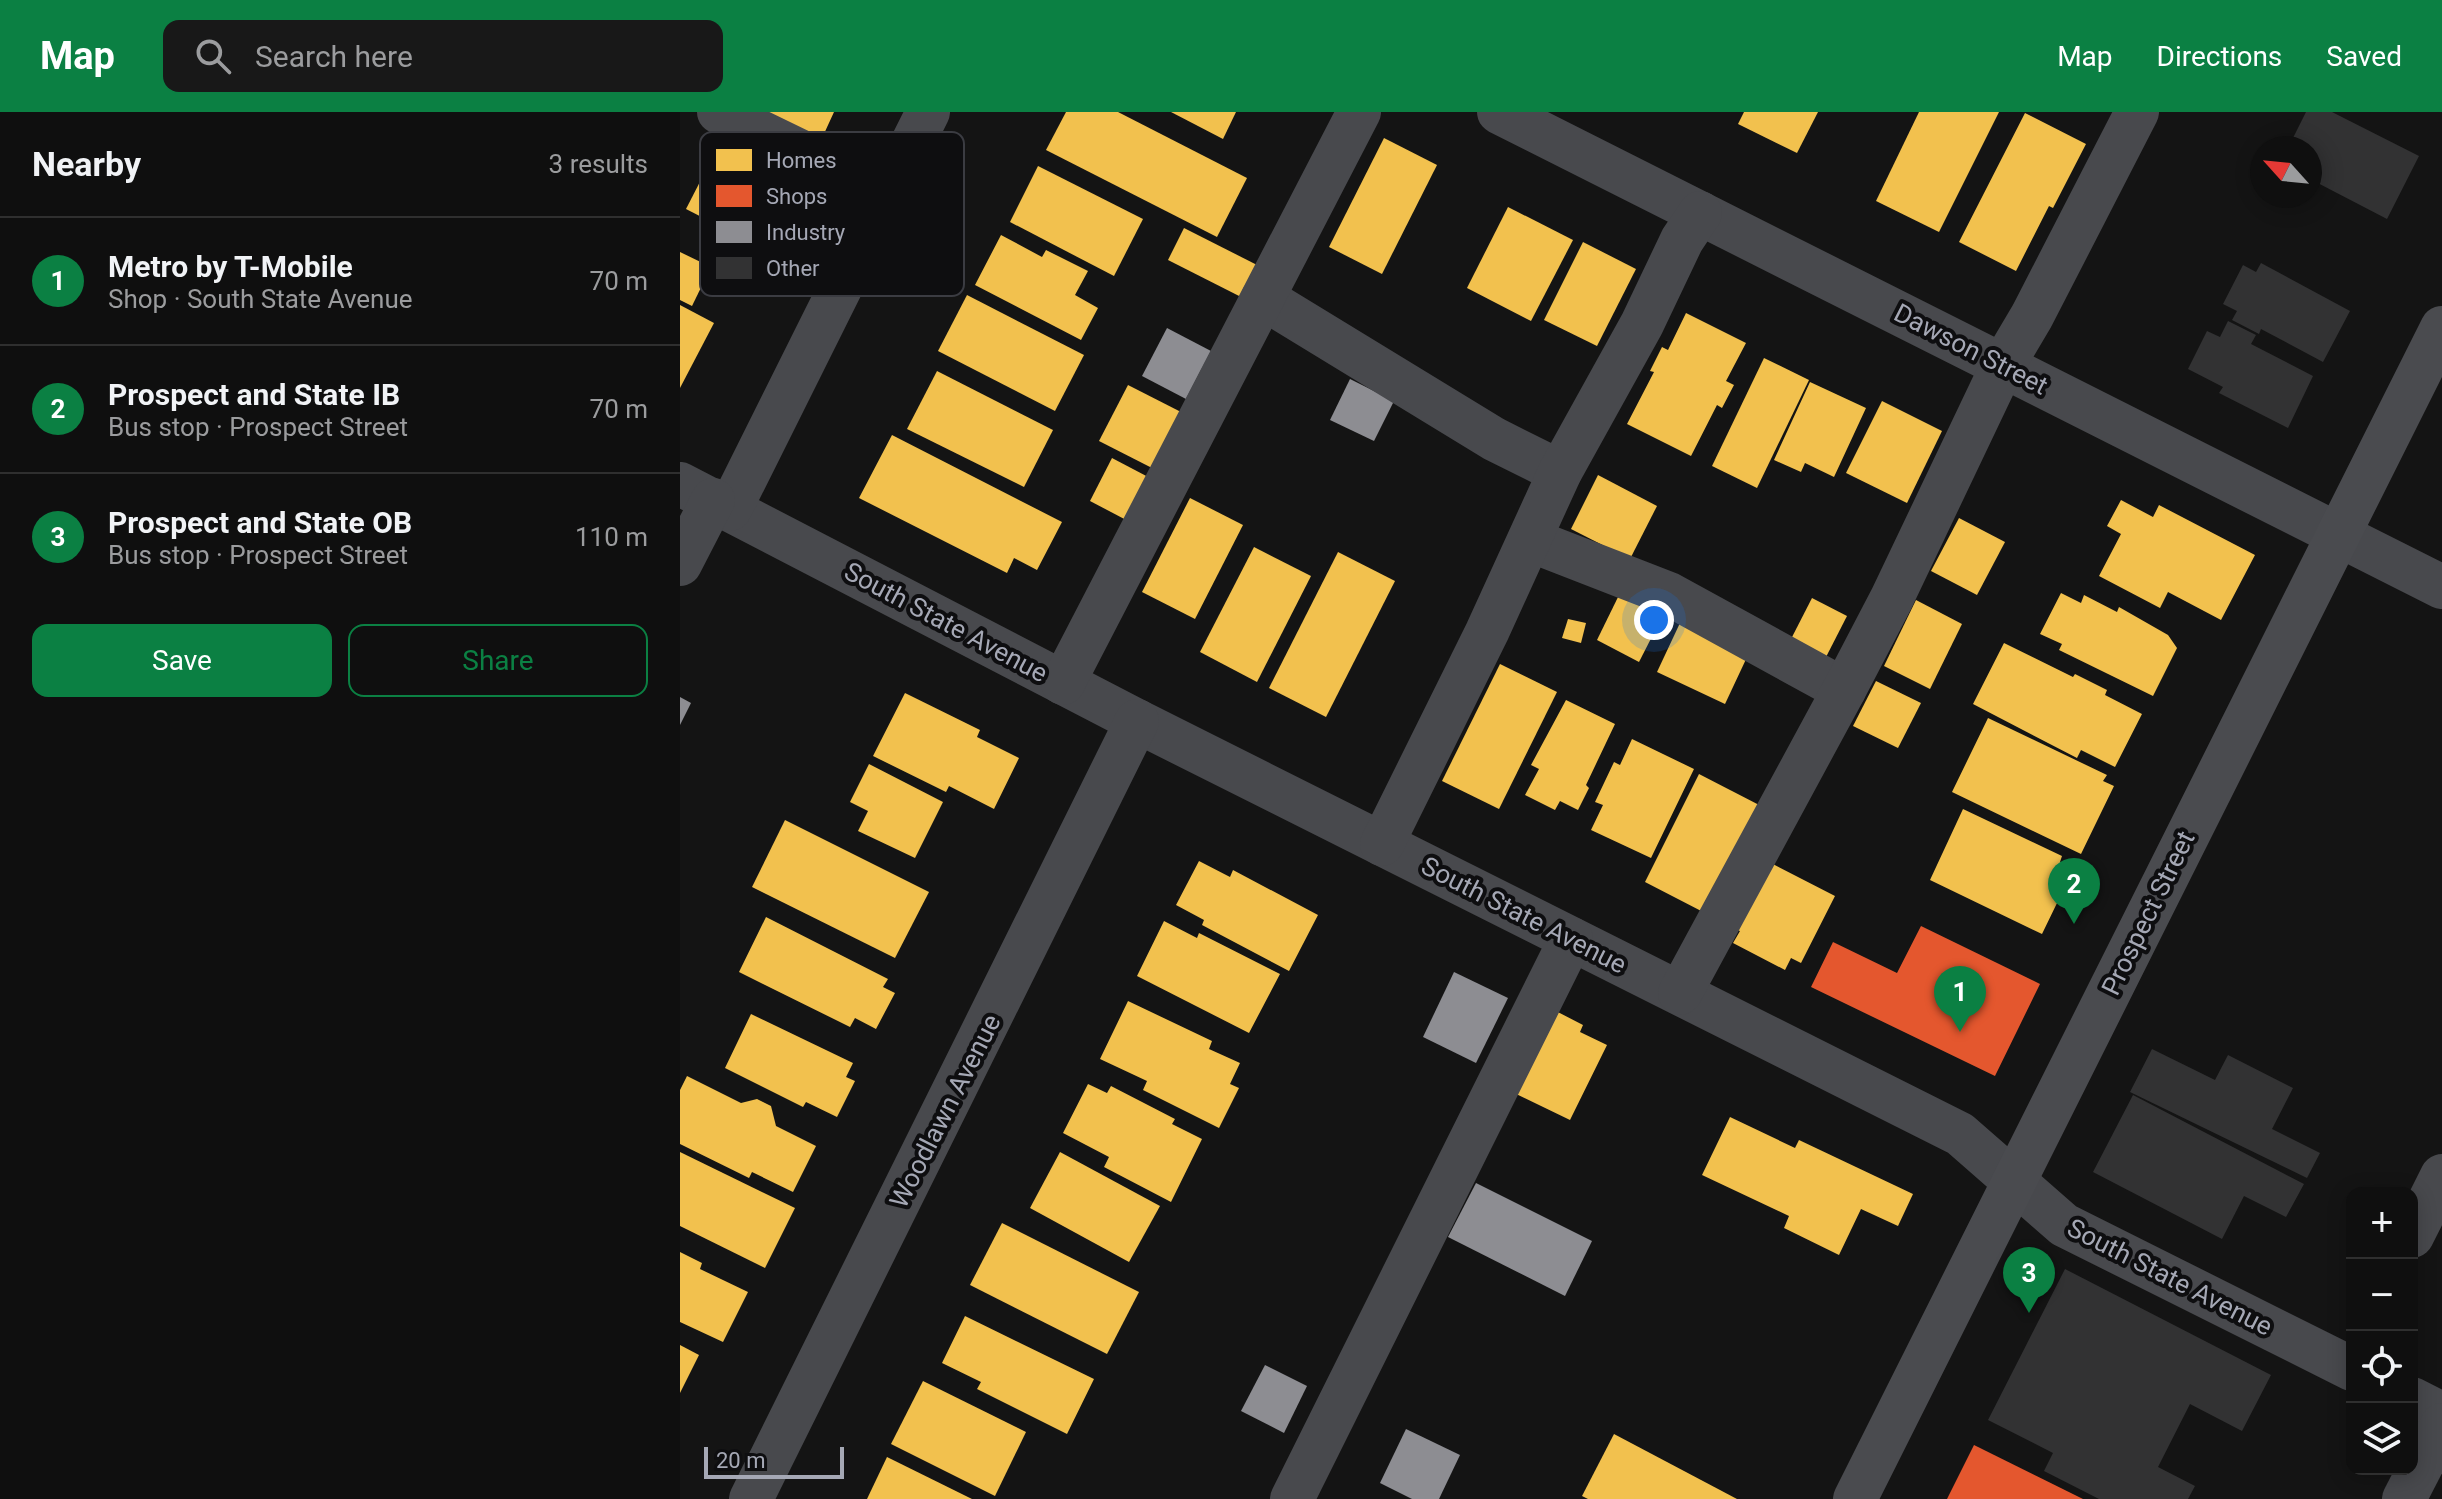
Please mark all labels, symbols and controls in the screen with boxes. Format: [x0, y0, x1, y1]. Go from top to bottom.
search box [163, 20, 723, 92]
text: Map [40, 34, 115, 78]
icon: search [191, 34, 235, 78]
text: Search here [255, 39, 413, 74]
text: Map [2057, 40, 2113, 73]
text: Directions [2157, 40, 2282, 73]
text: Saved [2326, 40, 2402, 73]
legend [700, 132, 964, 296]
north arrow [2250, 136, 2322, 208]
text: Nearby [32, 144, 141, 184]
text: Homes [766, 148, 837, 173]
text: 3 results [549, 149, 648, 179]
text: Shops [766, 184, 827, 209]
text: Industry [766, 220, 846, 245]
text: Metro by T-Mobile [108, 249, 353, 284]
text: Other [766, 256, 820, 281]
text: 1 [51, 266, 65, 296]
text: 70 m [590, 266, 648, 296]
text: Shop · South State Avenue [108, 284, 413, 314]
street label: Dawson Street [1889, 297, 2053, 401]
text: Prospect and State IB [108, 377, 400, 412]
text: 2 [51, 394, 65, 424]
text: 70 m [590, 394, 648, 424]
text: Bus stop · Prospect Street [108, 412, 408, 442]
text: Prospect and State OB [108, 505, 412, 540]
text: 3 [51, 522, 65, 552]
text: 110 m [575, 522, 648, 552]
text: Bus stop · Prospect Street [108, 540, 408, 570]
street label: South State Avenue [839, 556, 1053, 688]
your location [1634, 600, 1674, 640]
button: Save [32, 624, 332, 697]
button: Share [348, 624, 648, 697]
street label: Prospect Street [2095, 826, 2201, 1000]
street label: South State Avenue [1417, 850, 1631, 980]
pin: 2 [2048, 858, 2100, 924]
pin: 1 [1934, 966, 1986, 1032]
street label: Woodlawn Avenue [883, 1009, 1007, 1213]
map controls [2346, 1187, 2418, 1475]
button: + [2346, 1187, 2418, 1259]
street label: South State Avenue [2063, 1212, 2277, 1342]
pin: 3 [2003, 1247, 2055, 1313]
button: − [2346, 1259, 2418, 1331]
button: locate [2346, 1331, 2418, 1403]
button: layers [2346, 1403, 2418, 1475]
scale bar [704, 1443, 844, 1479]
text: 20 m [716, 1448, 765, 1473]

